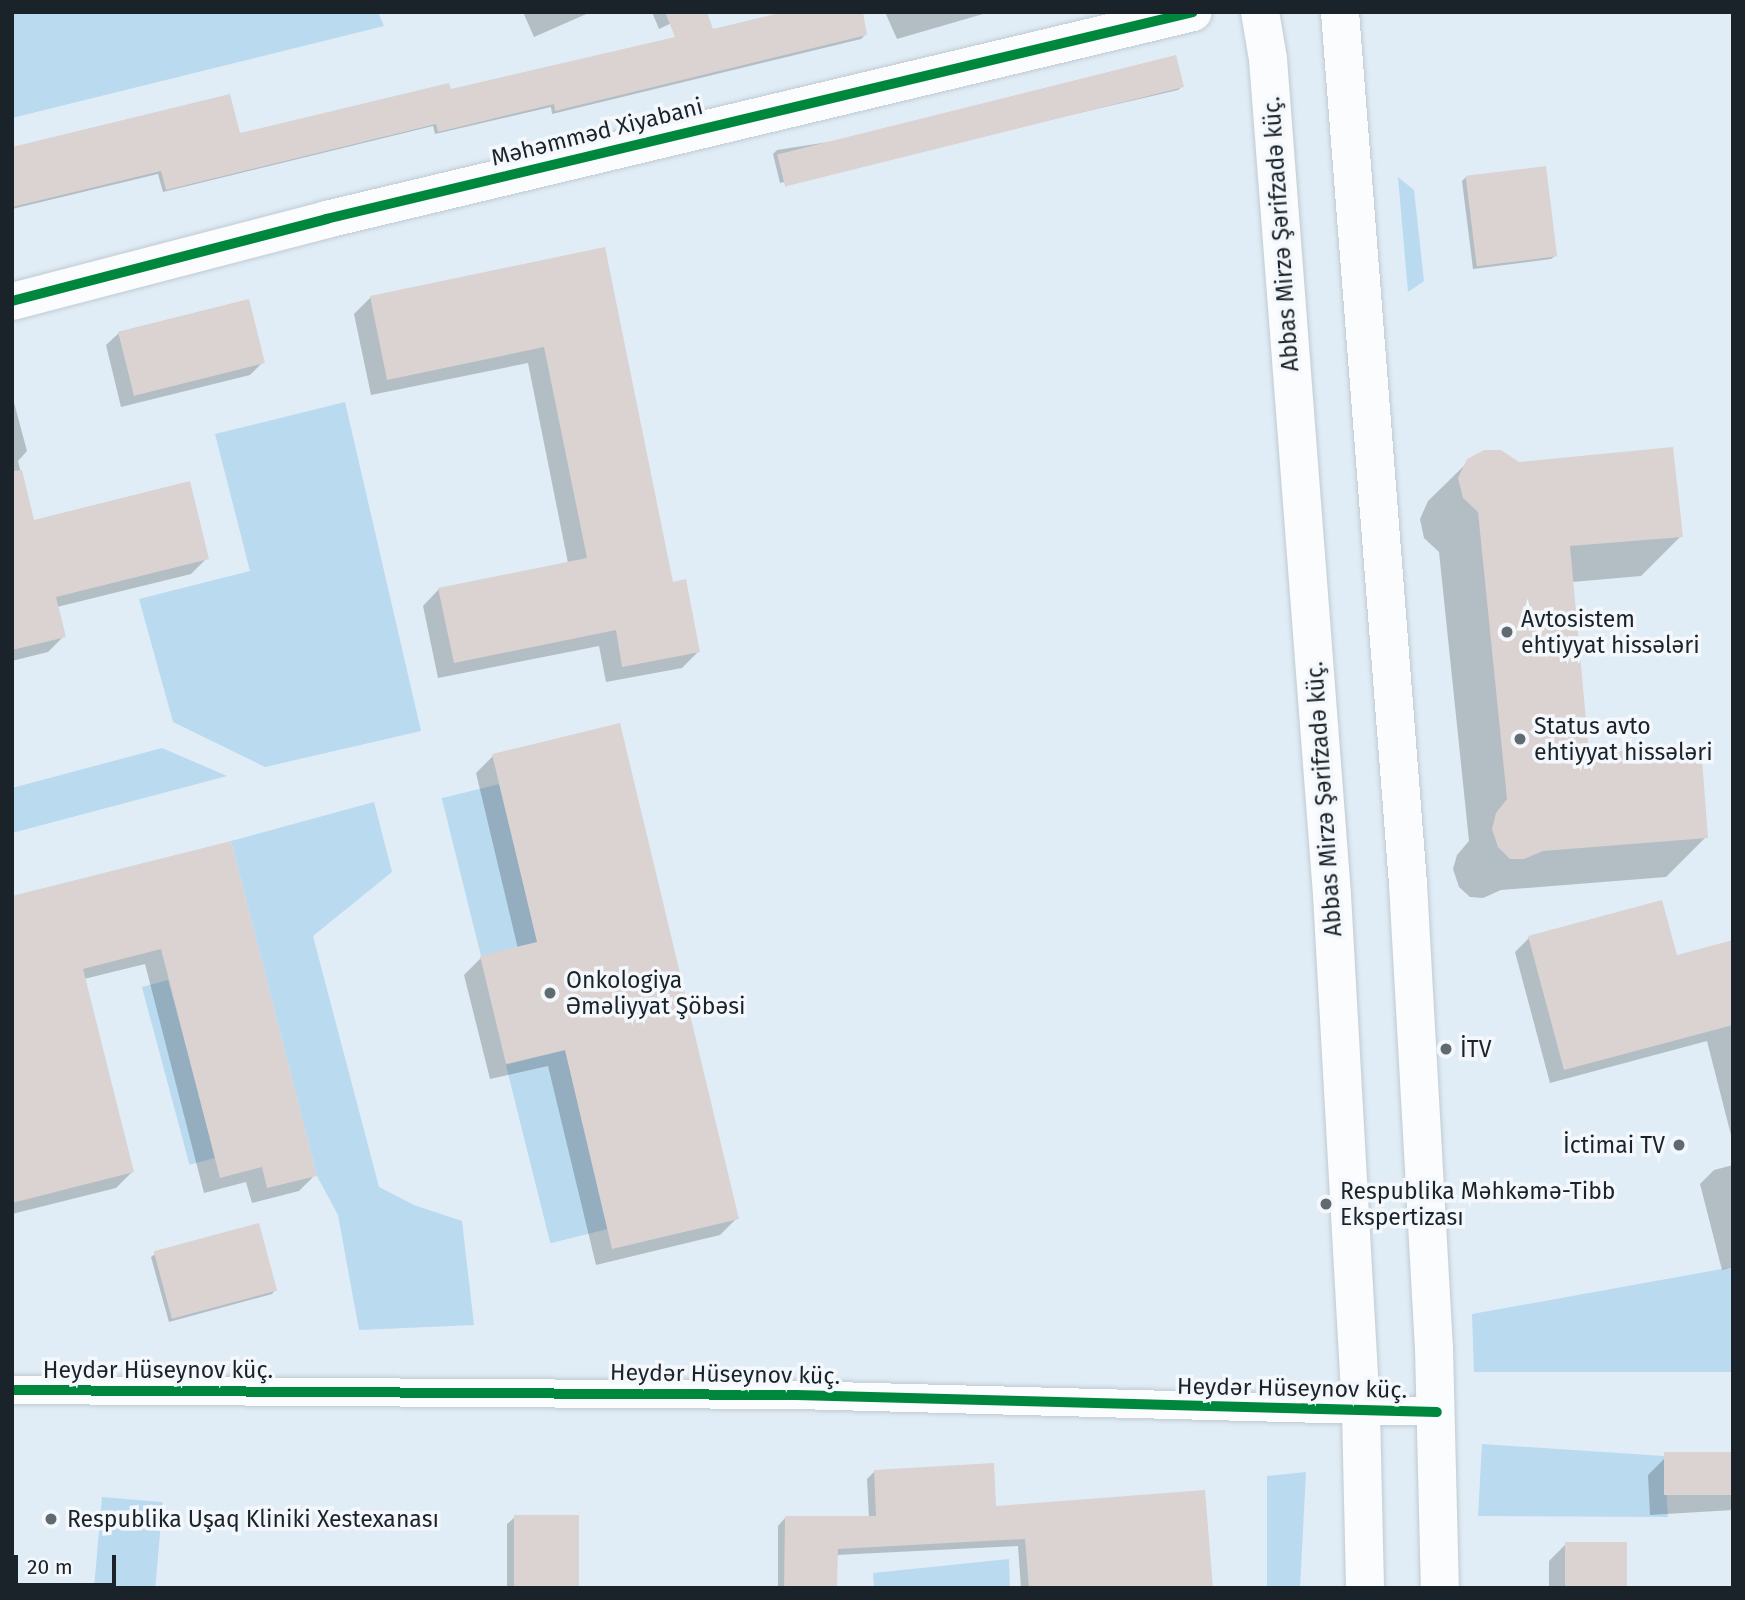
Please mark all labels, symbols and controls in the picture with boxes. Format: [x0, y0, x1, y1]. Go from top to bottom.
street label: Məhəmməd Xiyabani [488, 92, 706, 172]
street label: Abbas Mirzə Şərifzadə küç. [1258, 95, 1304, 373]
place label: Avtosistem ehtiyyat hissələri [1521, 605, 1700, 659]
marker: Avtosistem ehtiyyat hissələri [1499, 624, 1515, 640]
street label: Abbas Mirzə Şərifzadə küç. [1301, 660, 1347, 938]
place label: Status avto ehtiyyat hissələri [1534, 712, 1713, 766]
marker: Status avto ehtiyyat hissələri [1512, 731, 1528, 747]
place label: Onkologiya Əməliyyat Şöbəsi [566, 966, 745, 1020]
marker: Onkologiya Əməliyyat Şöbəsi [540, 983, 560, 1003]
place label: İTV [1460, 1035, 1491, 1063]
marker: İTV [1438, 1041, 1454, 1057]
place label: İctimai TV [1563, 1131, 1665, 1159]
marker: İctimai TV [1671, 1137, 1687, 1153]
place label: Respublika Məhkəmə-Tibb Ekspertizası [1340, 1177, 1616, 1231]
marker: Respublika Məhkəmə-Tibb Ekspertizası [1318, 1196, 1334, 1212]
street label: Heydər Hüseynov küç. [43, 1356, 273, 1384]
street label: Heydər Hüseynov küç. [610, 1358, 840, 1390]
street label: Heydər Hüseynov küç. [1177, 1372, 1407, 1404]
place label: Respublika Uşaq Kliniki Xestexanası [67, 1505, 439, 1533]
marker: Respublika Uşaq Kliniki Xestexanası [41, 1509, 61, 1529]
scale bar [18, 1540, 119, 1584]
text: 20 m [27, 1554, 73, 1580]

